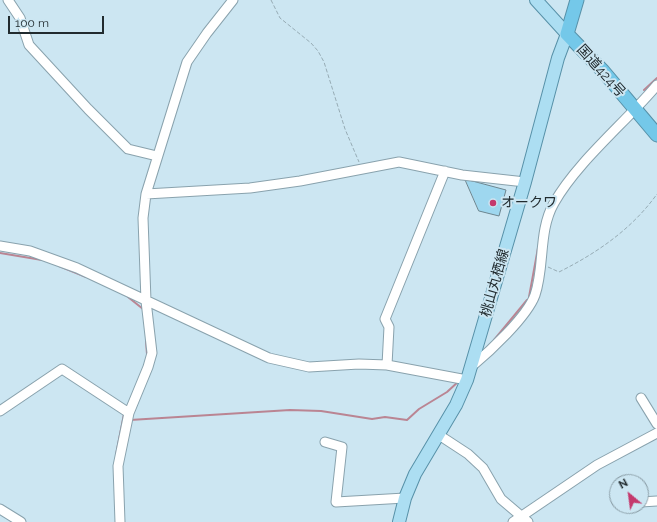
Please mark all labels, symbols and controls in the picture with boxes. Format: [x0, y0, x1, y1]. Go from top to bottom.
scale bar [10, 8, 106, 34]
text: 100 m [15, 16, 49, 30]
street label: 国道424号 [573, 41, 629, 101]
place label: オークワ [501, 195, 557, 211]
marker: オークワ [488, 198, 498, 208]
street label: 桃山丸栖線 [477, 247, 513, 319]
north arrow [609, 474, 649, 514]
text: N [617, 476, 630, 492]

